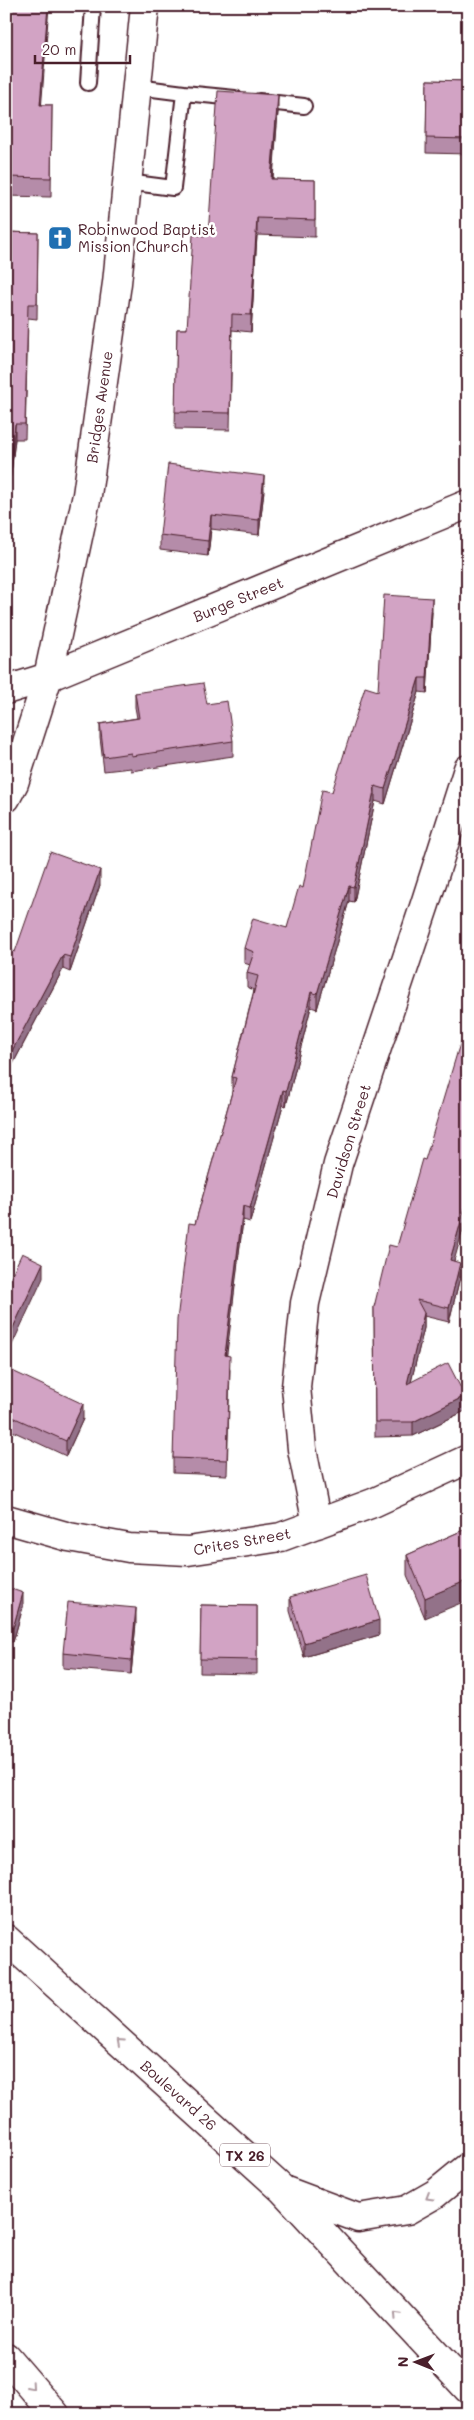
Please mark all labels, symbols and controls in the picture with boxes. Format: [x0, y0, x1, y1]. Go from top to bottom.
scale bar [35, 32, 130, 64]
text: 20 m [42, 39, 76, 59]
place label: Robinwood Baptist Mission Church [78, 219, 216, 256]
church icon: Robinwood Baptist Mission Church [47, 225, 73, 251]
street label: Bridges Avenue [81, 350, 117, 464]
street label: Burge Street [190, 572, 286, 626]
street label: Davidson Street [321, 1081, 375, 1201]
street label: Crites Street [192, 1523, 292, 1559]
one-way arrow [116, 2038, 125, 2047]
street label: Boulevard 26 [137, 2055, 221, 2135]
road number: TX 26 [220, 2144, 270, 2166]
one-way arrow [426, 2191, 435, 2200]
one-way arrow [394, 2311, 403, 2320]
north arrow [392, 2338, 442, 2388]
text: N [393, 2356, 412, 2367]
one-way arrow [25, 2380, 34, 2389]

